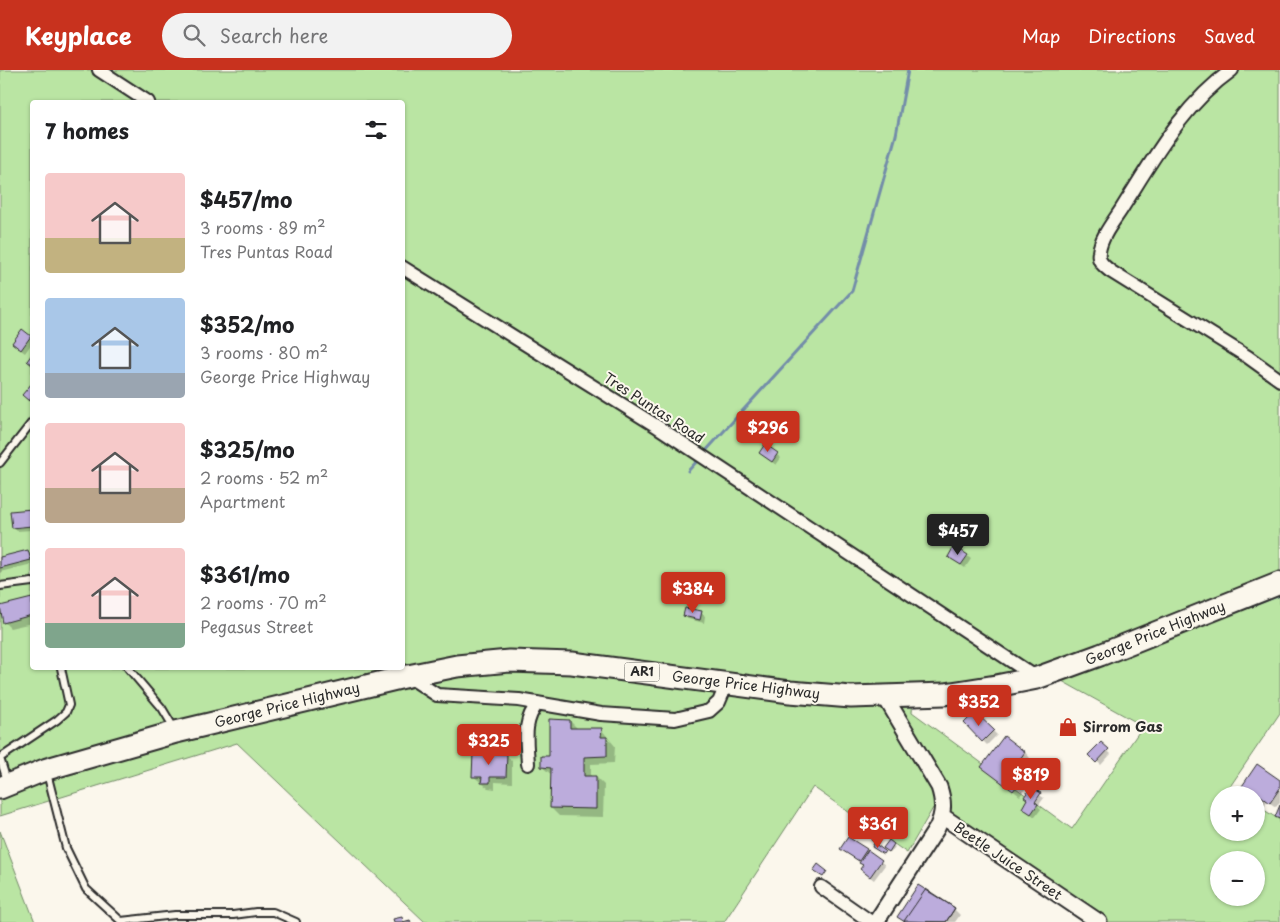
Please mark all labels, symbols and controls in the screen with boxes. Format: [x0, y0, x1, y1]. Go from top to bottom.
search box [162, 13, 512, 58]
text: Keyplace [25, 17, 132, 53]
icon: search [180, 21, 208, 49]
text: Search here [220, 21, 328, 49]
text: Map [1022, 22, 1060, 49]
text: Directions [1088, 22, 1176, 49]
text: Saved [1204, 22, 1255, 49]
text: 7 homes [45, 114, 129, 146]
icon: filters [362, 116, 390, 144]
text: $457/mo [200, 183, 292, 215]
icon: home [85, 193, 145, 253]
text: 3 rooms · 89 m² [200, 215, 325, 239]
text: Tres Puntas Road [200, 239, 333, 263]
text: $352/mo [200, 308, 294, 340]
icon: home [85, 318, 145, 378]
text: 3 rooms · 80 m² [200, 340, 328, 364]
text: George Price Highway [200, 364, 370, 388]
street label: Tres Puntas Road [600, 367, 709, 448]
pin: $296 [738, 410, 798, 453]
text: $296 [747, 415, 789, 439]
text: $325/mo [200, 433, 295, 465]
icon: home [85, 443, 145, 503]
text: 2 rooms · 52 m² [200, 465, 328, 489]
text: Apartment [200, 489, 285, 513]
pin: $457 [928, 514, 988, 556]
text: $457 [938, 518, 978, 542]
text: $361/mo [200, 558, 290, 590]
icon: home [85, 568, 145, 628]
pin: $384 [663, 572, 723, 614]
text: $384 [672, 576, 714, 600]
text: 2 rooms · 70 m² [200, 590, 327, 614]
street label: George Price Highway [1082, 595, 1228, 670]
text: Pegasus Street [200, 614, 313, 638]
road number: AR1 [624, 662, 660, 682]
street label: George Price Highway [671, 665, 821, 704]
street label: George Price Highway [212, 676, 362, 733]
pin: $352 [949, 684, 1009, 727]
text: $352 [958, 689, 1000, 713]
shop icon: Sirrom Gas [1057, 716, 1079, 738]
place label: Sirrom Gas [1083, 716, 1163, 737]
pin: $325 [459, 724, 519, 766]
text: $325 [468, 728, 510, 752]
pin: $819 [1001, 758, 1061, 800]
text: $819 [1012, 762, 1050, 786]
map controls [1210, 786, 1265, 906]
button: + [1210, 786, 1265, 841]
pin: $361 [848, 806, 908, 849]
text: $361 [859, 811, 897, 835]
street label: Beetle Juice Street [950, 816, 1067, 905]
button: − [1210, 851, 1265, 906]

